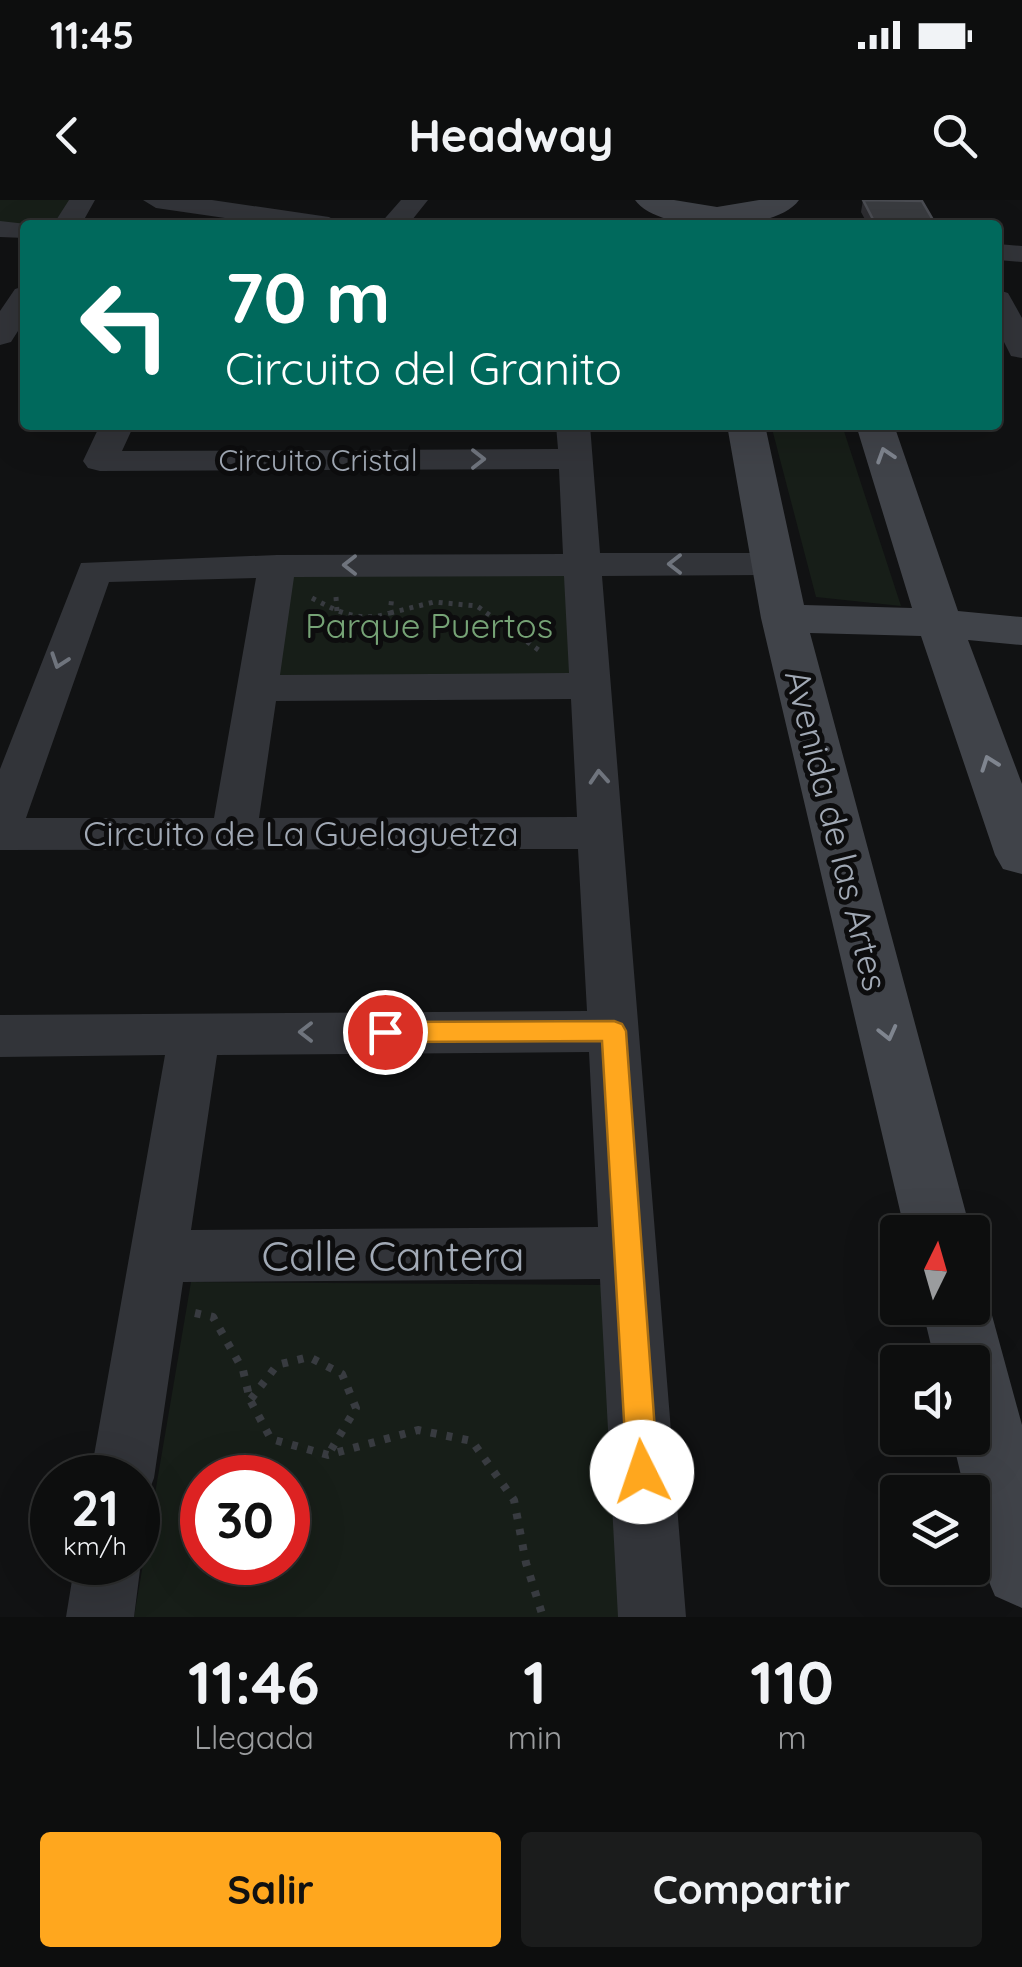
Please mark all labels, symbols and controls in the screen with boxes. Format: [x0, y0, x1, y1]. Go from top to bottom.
text: 11:45 [50, 11, 134, 59]
text: Headway [408, 107, 614, 163]
icon: back [40, 108, 95, 163]
icon: search [927, 108, 982, 163]
text: 70 m [225, 253, 391, 341]
icon: left [60, 260, 190, 390]
text: Circuito del Granito [225, 340, 622, 396]
street label: Circuito Cristal [218, 441, 418, 479]
one-way arrow [470, 448, 486, 470]
one-way arrow [876, 448, 896, 465]
one-way arrow [666, 553, 682, 575]
one-way arrow [341, 554, 356, 576]
park label: Parque Puertos [305, 603, 553, 647]
one-way arrow [50, 652, 71, 669]
street label: Avenida de las Artes [776, 665, 898, 995]
one-way arrow [980, 756, 1001, 773]
one-way arrow [588, 769, 610, 785]
street label: Circuito de La Guelaguetza [83, 811, 519, 855]
pin [343, 990, 428, 1075]
icon: arrive [358, 1005, 413, 1060]
one-way arrow [297, 1021, 312, 1043]
one-way arrow [876, 1024, 897, 1041]
north arrow [880, 1215, 990, 1325]
map controls [880, 1215, 990, 1585]
street label: Calle Cantera [261, 1229, 525, 1282]
button: sound [880, 1345, 990, 1455]
position arrow [590, 1420, 694, 1524]
speed limit sign: 30 [180, 1455, 310, 1585]
button: layers [880, 1475, 990, 1585]
text: 21 [71, 1476, 119, 1539]
text: km/h [63, 1530, 127, 1561]
text: 11:46 [188, 1644, 320, 1719]
text: 1 [523, 1644, 547, 1719]
text: 110 [750, 1644, 834, 1719]
text: Llegada [194, 1717, 314, 1757]
text: min [508, 1717, 562, 1757]
text: m [778, 1717, 807, 1757]
button: Salir [40, 1832, 501, 1947]
button: Compartir [521, 1832, 982, 1947]

